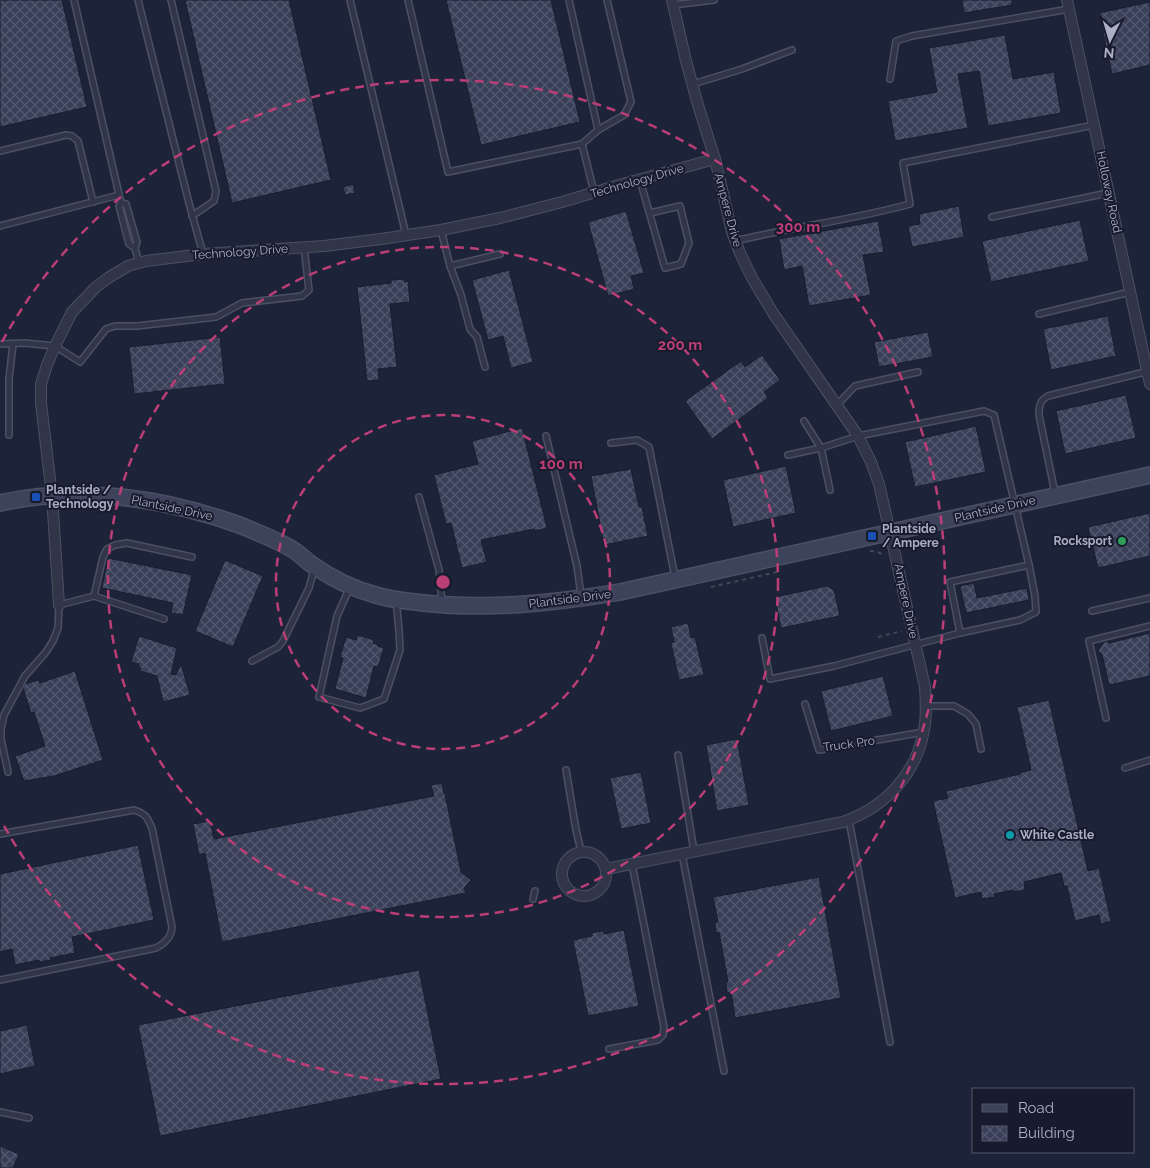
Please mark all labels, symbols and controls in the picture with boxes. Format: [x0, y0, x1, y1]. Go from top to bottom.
north arrow [1085, 15, 1135, 65]
text: N [1103, 45, 1115, 61]
street label: Holloway Road [1093, 150, 1125, 234]
street label: Technology Drive [589, 161, 685, 201]
street label: Ampere Drive [711, 171, 745, 249]
text: 300 m [776, 218, 820, 236]
street label: Technology Drive [191, 242, 289, 262]
text: 200 m [658, 336, 702, 354]
text: 100 m [539, 455, 583, 473]
place label: Plantside / Technology [46, 483, 114, 511]
marker: Plantside / Technology [30, 491, 42, 503]
street label: Plantside Drive [130, 493, 214, 523]
street label: Plantside Drive [953, 493, 1037, 525]
place label: Plantside / Ampere [882, 522, 939, 550]
marker: Plantside / Ampere [866, 530, 878, 542]
place label: Rocksport [1053, 534, 1112, 548]
marker: Rocksport [1116, 535, 1128, 547]
street label: Ampere Drive [891, 562, 921, 640]
centre of rings [434, 573, 452, 591]
street label: Plantside Drive [528, 587, 612, 611]
street label: Truck Pro [822, 733, 876, 755]
place label: White Castle [1020, 828, 1094, 842]
marker: White Castle [1004, 829, 1016, 841]
legend [972, 1088, 1135, 1153]
text: Road [1018, 1099, 1054, 1117]
text: Building [1018, 1124, 1075, 1142]

